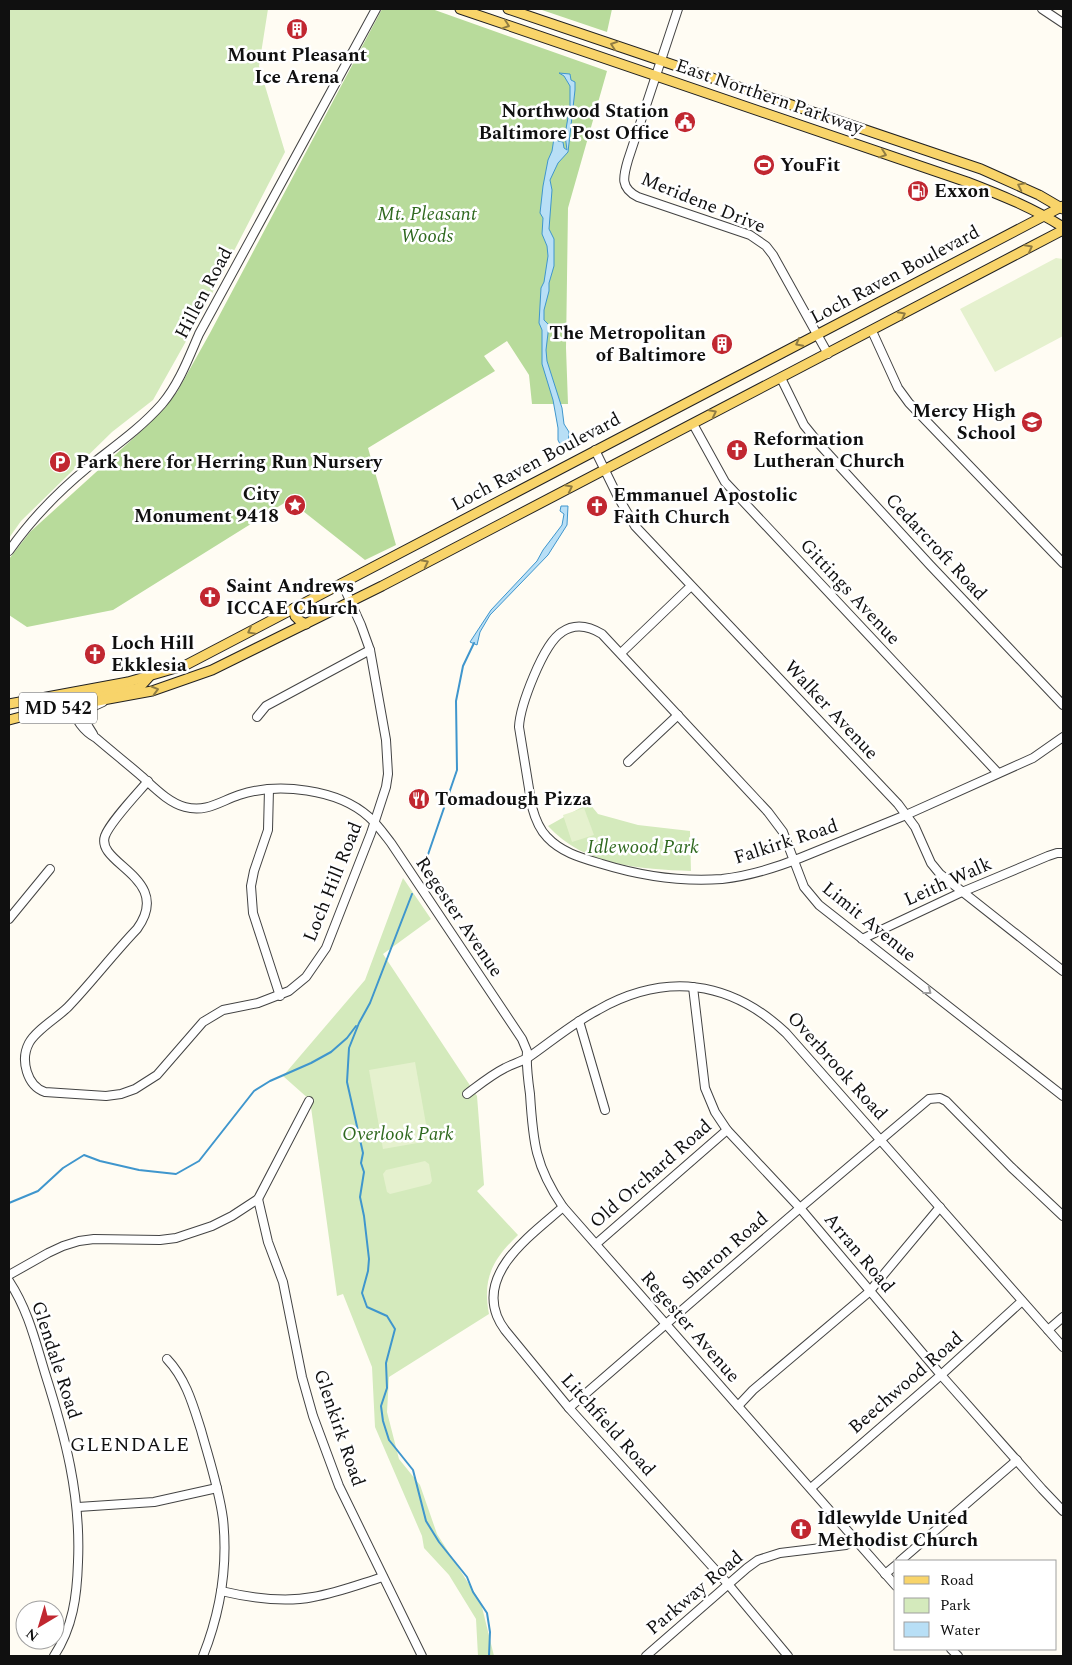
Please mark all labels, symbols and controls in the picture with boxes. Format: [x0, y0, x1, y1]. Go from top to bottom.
building icon: Mount Pleasant Ice Arena [285, 17, 309, 41]
one-way arrow [501, 19, 509, 29]
place label: Mount Pleasant Ice Arena [227, 41, 367, 92]
one-way arrow [610, 41, 619, 51]
street label: East Northern Parkway [671, 51, 867, 143]
place label: Northwood Station Baltimore Post Office [479, 97, 669, 148]
public building icon: Northwood Station Baltimore Post Office [673, 110, 697, 134]
one-way arrow [879, 148, 887, 158]
place label: YouFit [780, 151, 840, 180]
sports icon: YouFit [752, 153, 776, 177]
street label: Meridene Drive [636, 165, 770, 241]
place label: Exxon [934, 177, 990, 206]
fuel station icon: Exxon [906, 179, 930, 203]
one-way arrow [1017, 182, 1026, 192]
park label: Mt. Pleasant Woods [377, 200, 478, 251]
street label: Loch Raven Boulevard [805, 218, 985, 332]
street label: Hillen Road [168, 242, 240, 344]
one-way arrow [1023, 244, 1032, 254]
one-way arrow [897, 311, 906, 321]
place label: The Metropolitan of Baltimore [549, 319, 706, 370]
building icon: The Metropolitan of Baltimore [710, 332, 734, 356]
one-way arrow [796, 337, 805, 347]
place label: Mercy High School [912, 397, 1016, 448]
street label: Loch Raven Boulevard [446, 405, 626, 519]
one-way arrow [708, 409, 717, 419]
school or university icon: Mercy High School [1020, 410, 1044, 434]
place label: Reformation Lutheran Church [753, 425, 905, 476]
church icon: Reformation Lutheran Church [725, 438, 749, 462]
place label: Park here for Herring Run Nursery [76, 448, 383, 477]
parking icon: Park here for Herring Run Nursery [48, 450, 72, 474]
place label: City Monument 9418 [134, 480, 280, 531]
place label: Emmanuel Apostolic Faith Church [613, 481, 797, 532]
one-way arrow [564, 484, 573, 494]
street label: Cedarcroft Road [878, 487, 994, 607]
place icon: City Monument 9418 [283, 493, 307, 517]
church icon: Emmanuel Apostolic Faith Church [585, 494, 609, 518]
street label: Gittings Avenue [793, 532, 907, 652]
one-way arrow [420, 559, 429, 569]
place label: Saint Andrews ICCAE Church [226, 572, 359, 623]
church icon: Saint Andrews ICCAE Church [198, 585, 222, 609]
one-way arrow [248, 625, 257, 635]
place label: Loch Hill Ekklesia [111, 629, 194, 680]
church icon: Loch Hill Ekklesia [83, 642, 107, 666]
street label: Walker Avenue [777, 653, 885, 767]
one-way arrow [150, 685, 158, 695]
road number: MD 542 [19, 692, 97, 724]
place label: Tomadough Pizza [435, 785, 592, 814]
restaurant icon: Tomadough Pizza [407, 787, 431, 811]
street label: Falkirk Road [730, 812, 842, 872]
street label: Loch Hill Road [296, 818, 370, 946]
park label: Idlewood Park [587, 833, 699, 862]
street label: Leith Walk [899, 850, 997, 914]
street label: Regester Avenue [408, 851, 510, 983]
street label: Limit Avenue [815, 875, 923, 969]
one-way arrow [922, 985, 931, 993]
street label: Overbrook Road [780, 1005, 894, 1127]
street label: Old Orchard Road [583, 1112, 719, 1236]
park label: Overlook Park [342, 1120, 454, 1149]
street label: Sharon Road [675, 1205, 775, 1297]
street label: Arran Road [817, 1206, 901, 1300]
street label: Regester Avenue [633, 1265, 747, 1389]
street label: Glendale Road [23, 1297, 89, 1423]
street label: Beechwood Road [842, 1325, 970, 1441]
street label: Glenkirk Road [305, 1365, 373, 1491]
street label: Litchfield Road [554, 1367, 662, 1483]
district label: GLENDALE [70, 1430, 190, 1460]
place label: Idlewylde United Methodist Church [817, 1504, 978, 1555]
church icon: Idlewylde United Methodist Church [789, 1517, 813, 1541]
street label: Parkway Road [640, 1544, 750, 1642]
legend [894, 1560, 1057, 1650]
text: Road [940, 1569, 974, 1592]
text: Park [940, 1594, 971, 1617]
north arrow [15, 1600, 65, 1650]
text: Water [940, 1619, 980, 1642]
text: N [21, 1623, 43, 1647]

